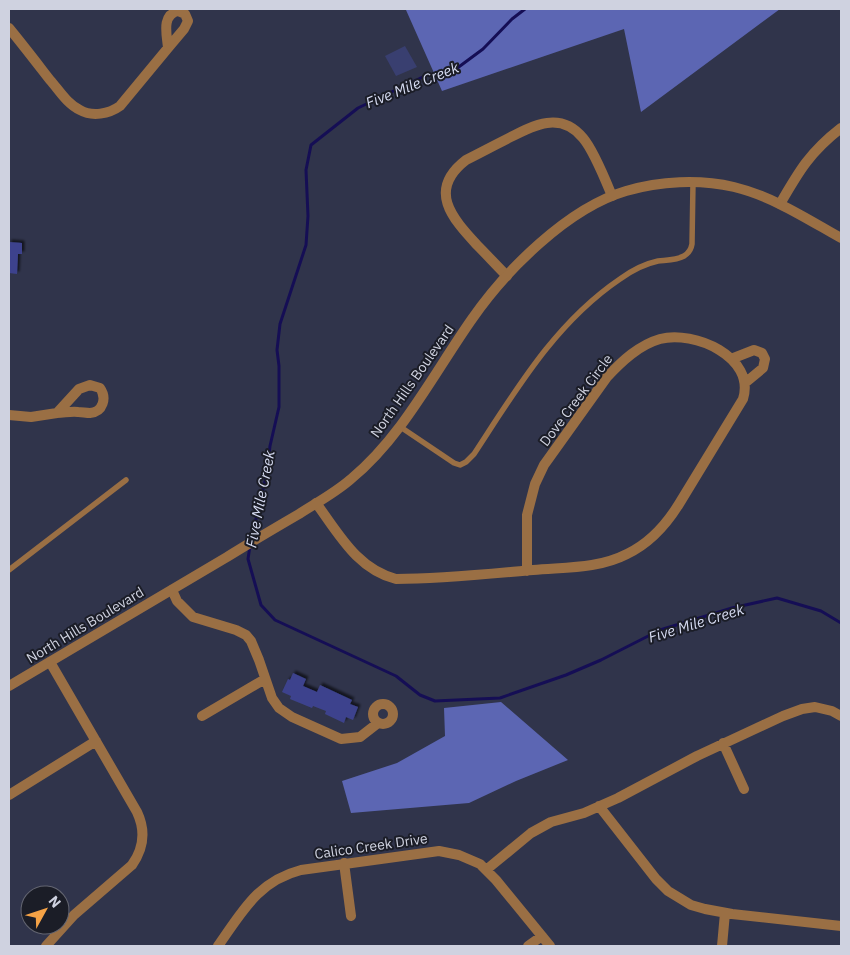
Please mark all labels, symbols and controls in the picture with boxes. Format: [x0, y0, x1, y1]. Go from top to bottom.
water label: Five Mile Creek [363, 58, 462, 112]
street label: North Hills Boulevard [366, 321, 458, 441]
street label: Dove Creek Circle [536, 350, 617, 450]
water label: Five Mile Creek [241, 448, 279, 549]
street label: North Hills Boulevard [23, 583, 147, 667]
water label: Five Mile Creek [646, 599, 746, 647]
street label: Calico Creek Drive [313, 829, 429, 863]
north arrow [20, 885, 70, 935]
text: N [45, 892, 65, 911]

